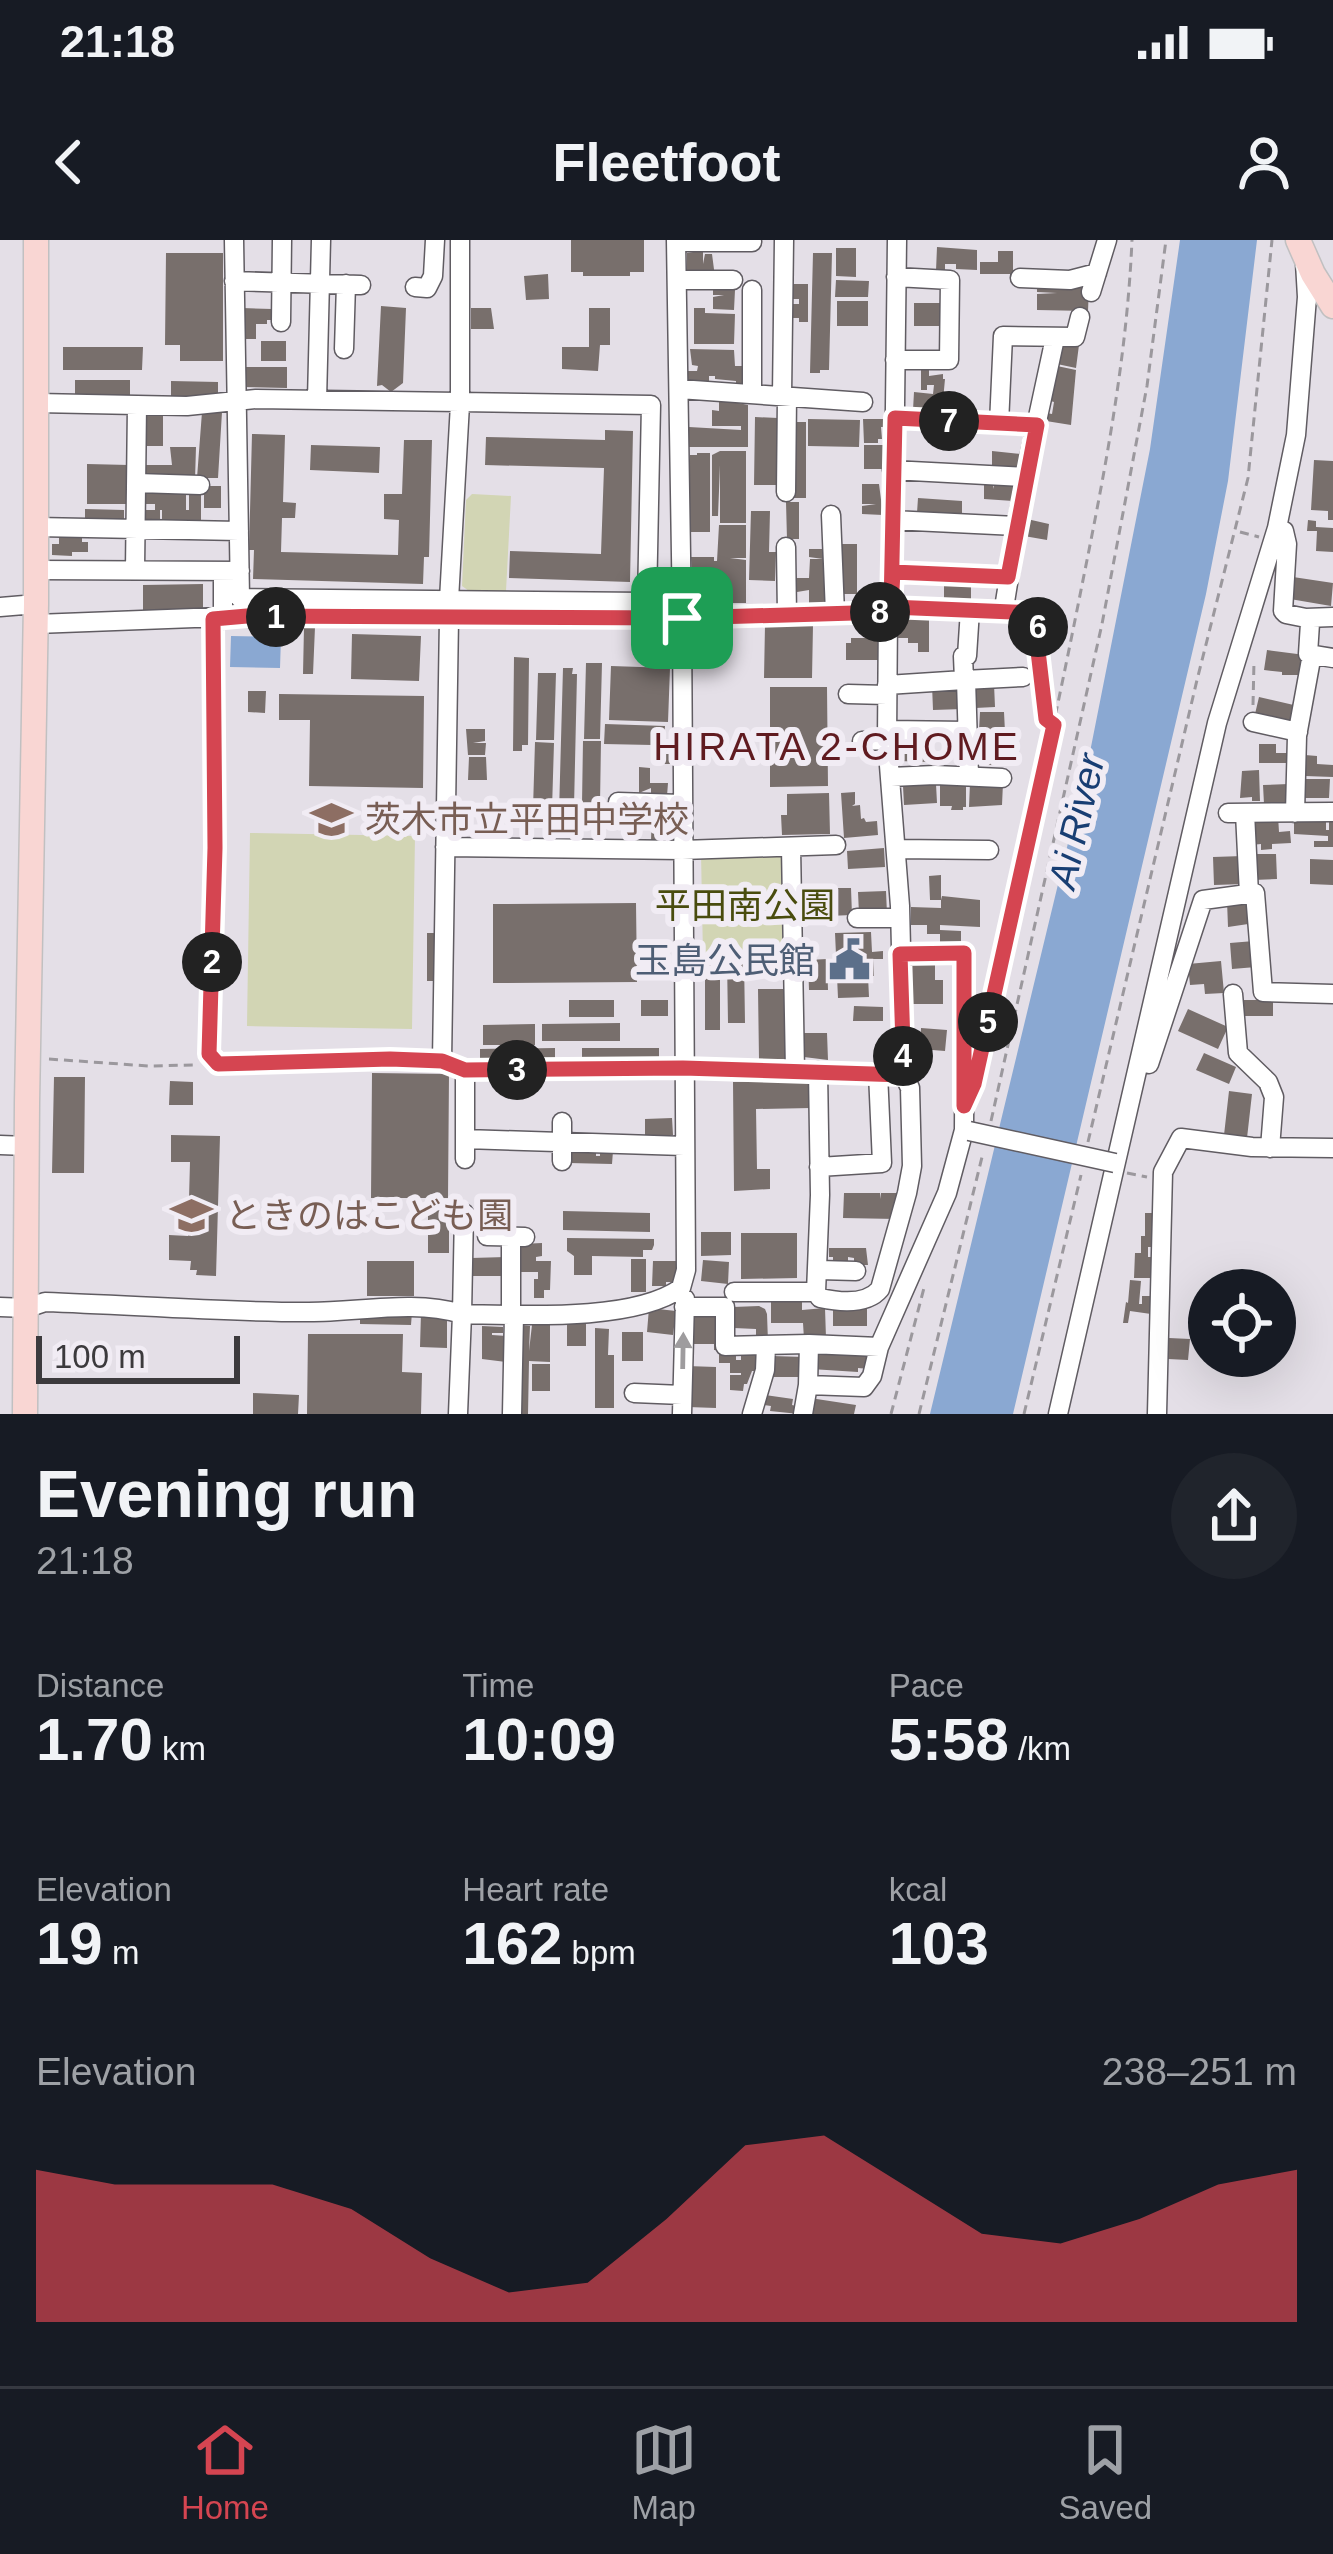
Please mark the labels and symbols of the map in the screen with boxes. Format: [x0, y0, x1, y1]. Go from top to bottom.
pin: 7 [919, 391, 979, 451]
pin [631, 567, 733, 669]
pin: 8 [850, 582, 910, 642]
pin: 1 [246, 587, 306, 647]
pin: 6 [1008, 597, 1068, 657]
district label: HIRATA 2-CHOME [653, 725, 1021, 768]
water label: Ai River [1040, 748, 1113, 894]
school or university icon: 茨木市立平田中学校 [308, 796, 354, 842]
place label: 茨木市立平田中学校 [365, 799, 689, 840]
park label: 平田南公園 [655, 885, 835, 926]
pin: 2 [182, 932, 242, 992]
public building icon: 玉島公民館 [826, 937, 872, 983]
place label: 玉島公民館 [635, 940, 815, 981]
pin: 5 [958, 992, 1018, 1052]
pin: 4 [873, 1026, 933, 1086]
pin: 3 [487, 1040, 547, 1100]
school or university icon: ときのはこども園 [168, 1192, 214, 1238]
place label: ときのはこども園 [225, 1195, 513, 1236]
scale bar [36, 1330, 240, 1383]
one-way arrow [674, 1331, 693, 1369]

